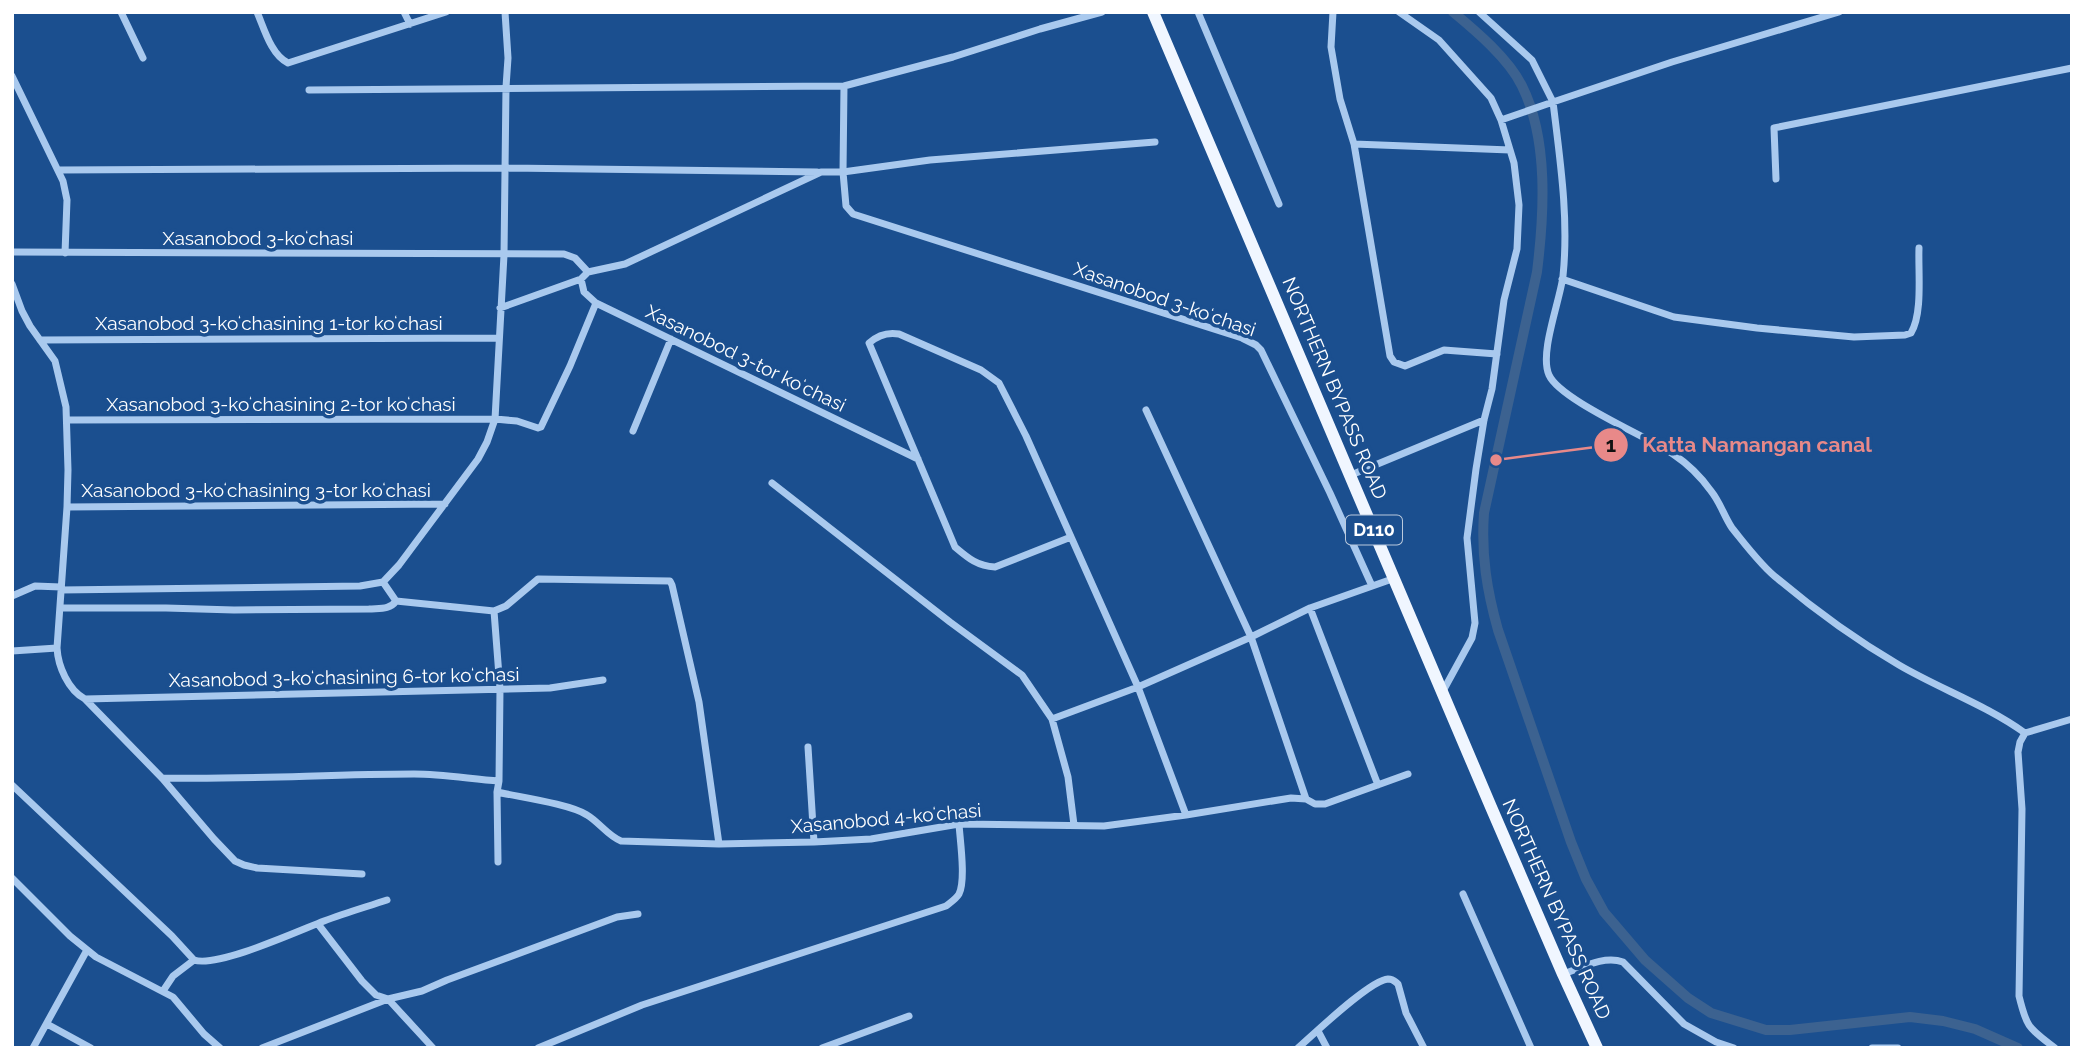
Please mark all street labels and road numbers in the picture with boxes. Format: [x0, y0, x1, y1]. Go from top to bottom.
street label: Xasanobod 3-koʻchasi [162, 227, 354, 249]
street label: Xasanobod 3-koʻchasi [1071, 258, 1259, 340]
street label: NORTHERN BYPASS ROAD [1278, 274, 1392, 502]
street label: Xasanobod 3-tor koʻchasi [642, 300, 850, 416]
street label: Xasanobod 3-koʻchasining 1-tor koʻchasi [95, 312, 443, 334]
street label: Xasanobod 3-koʻchasining 2-tor koʻchasi [106, 393, 456, 415]
street label: Xasanobod 3-koʻchasining 3-tor koʻchasi [81, 479, 431, 501]
road number: D110 [1346, 516, 1402, 544]
street label: Xasanobod 3-koʻchasining 6-tor koʻchasi [168, 663, 520, 691]
street label: NORTHERN BYPASS ROAD [1498, 795, 1616, 1023]
street label: Xasanobod 4-koʻchasi [790, 799, 982, 837]

